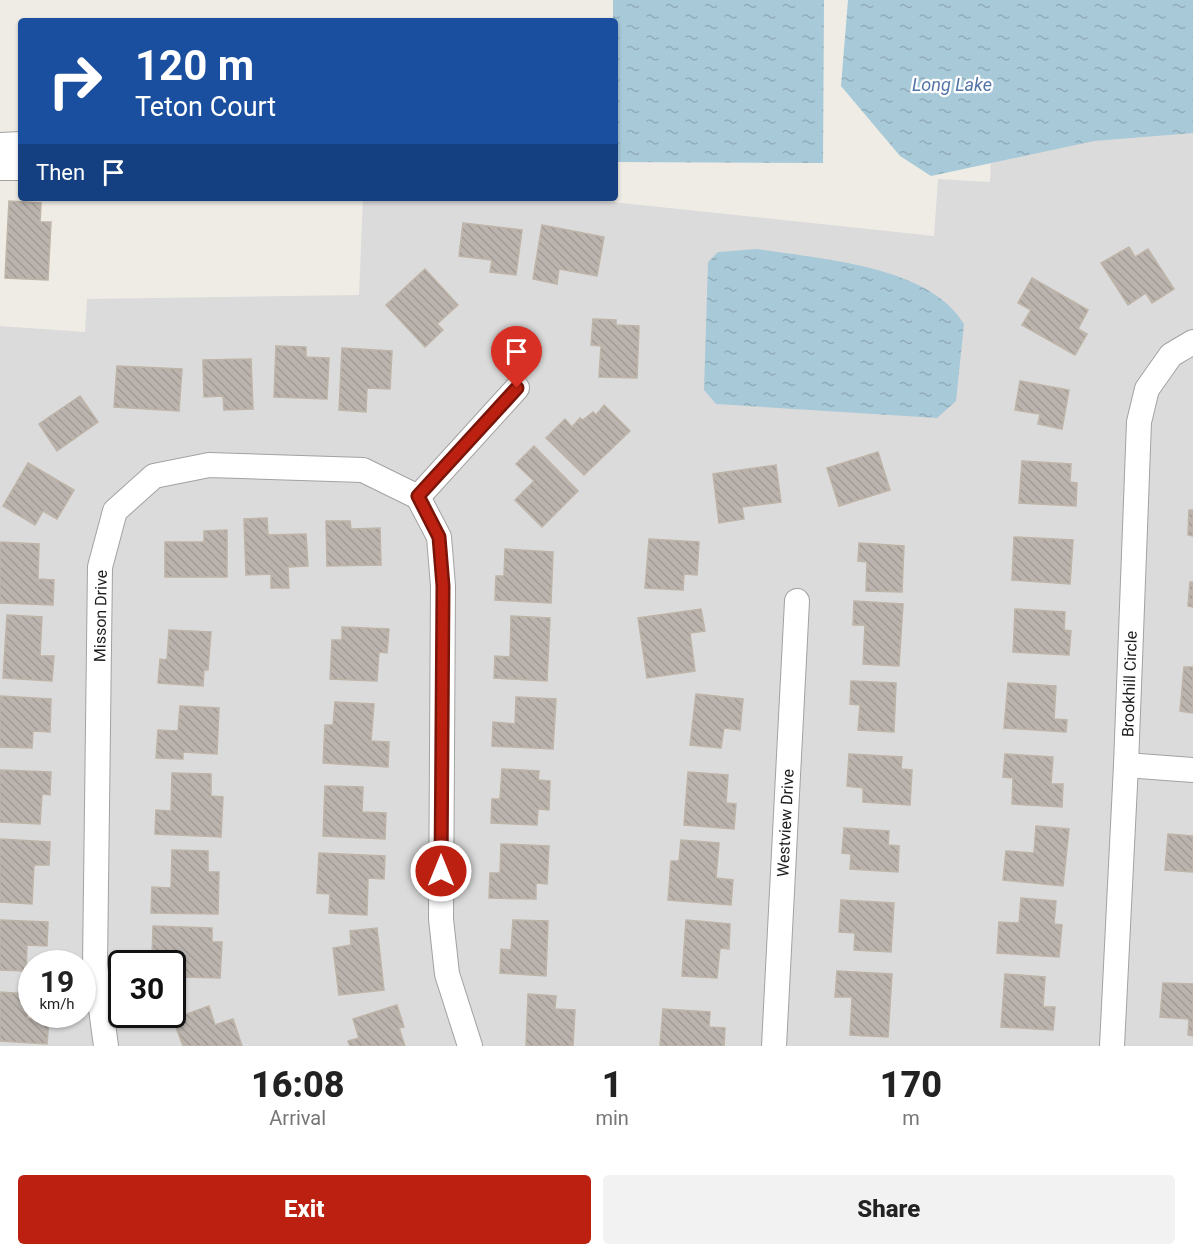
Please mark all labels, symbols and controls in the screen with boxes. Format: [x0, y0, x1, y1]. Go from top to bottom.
text: 120 m [135, 41, 254, 90]
icon: right [36, 42, 114, 120]
water label: Long Lake [912, 74, 992, 95]
text: Teton Court [135, 91, 276, 123]
icon: arrive [97, 156, 130, 189]
text: Then [36, 160, 85, 185]
pin [491, 326, 542, 388]
icon: arrive [500, 335, 533, 368]
street label: Misson Drive [90, 570, 111, 662]
street label: Brookhill Circle [1118, 631, 1141, 738]
street label: Westview Drive [773, 769, 798, 877]
position arrow [409, 839, 473, 903]
speed limit sign: 30 [108, 950, 186, 1028]
text: 19 [40, 964, 74, 999]
text: km/h [39, 995, 75, 1013]
text: 16:08 [251, 1064, 344, 1106]
text: 1 [602, 1064, 623, 1106]
text: 170 [880, 1064, 942, 1106]
text: Arrival [269, 1106, 326, 1130]
text: min [595, 1106, 629, 1130]
text: m [902, 1106, 920, 1130]
button: Exit [18, 1175, 591, 1244]
button: Share [603, 1175, 1175, 1244]

